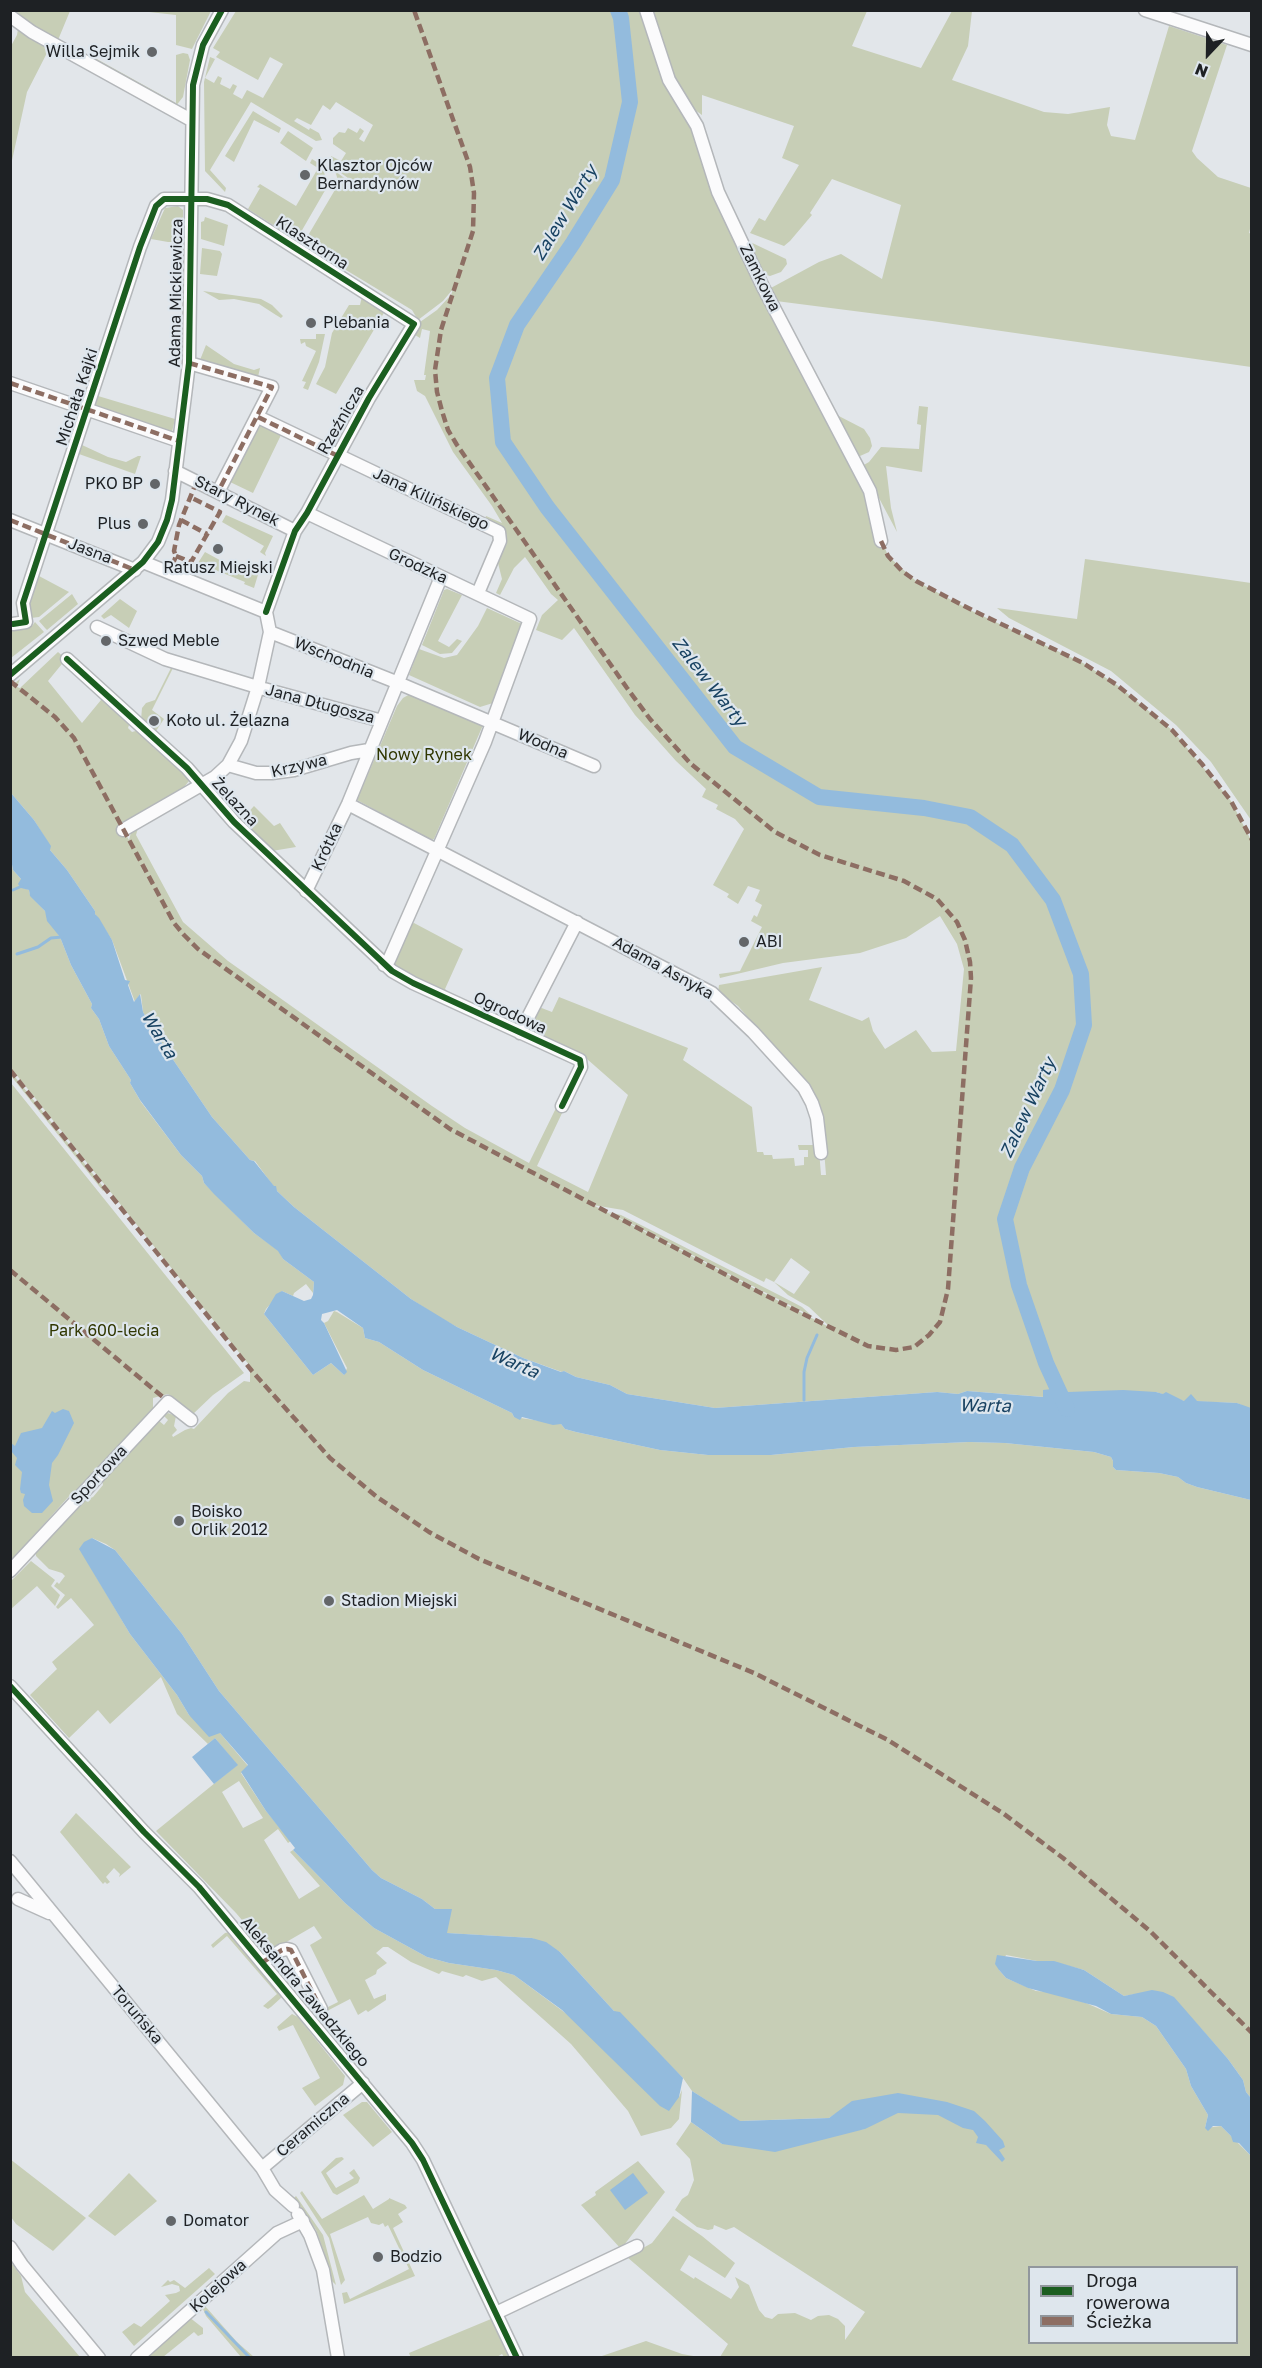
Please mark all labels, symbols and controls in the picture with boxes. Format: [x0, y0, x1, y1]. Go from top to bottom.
north arrow [1178, 24, 1238, 84]
place label: Willa Sejmik [46, 42, 140, 62]
marker: Willa Sejmik [145, 45, 159, 59]
text: N [1192, 59, 1211, 82]
place label: Klasztor Ojców Bernardynów [317, 156, 432, 194]
water label: Zalew Warty [528, 161, 602, 265]
marker: Klasztor Ojców Bernardynów [298, 168, 312, 182]
street label: Klasztorna [272, 212, 352, 274]
street label: Adama Mickiewicza [165, 218, 187, 368]
street label: Zamkowa [735, 241, 785, 315]
place label: Plebania [323, 313, 390, 333]
marker: Plebania [304, 316, 318, 330]
street label: Michała Kajki [52, 346, 102, 448]
street label: Rzeźnicza [314, 382, 368, 458]
street label: Jana Kilińskiego [370, 464, 492, 534]
street label: Stary Rynek [191, 471, 283, 531]
place label: PKO BP [85, 474, 143, 494]
marker: PKO BP [148, 477, 162, 491]
place label: Plus [97, 514, 131, 534]
marker: Plus [136, 517, 150, 531]
street label: Jasna [65, 534, 115, 568]
marker: Ratusz Miejski [211, 542, 225, 556]
street label: Grodzka [385, 544, 451, 588]
place label: Ratusz Miejski [163, 558, 273, 578]
place label: Szwed Meble [118, 631, 219, 651]
street label: Wschodnia [291, 633, 377, 683]
water label: Zalew Warty [667, 633, 751, 731]
marker: Szwed Meble [99, 634, 113, 648]
street label: Jana Długosza [263, 680, 377, 728]
place label: Koło ul. Żelazna [166, 711, 290, 731]
marker: Koło ul. Żelazna [147, 714, 161, 728]
street label: Wodna [515, 725, 571, 763]
park label: Nowy Rynek [376, 745, 472, 765]
street label: Krzywa [269, 750, 329, 782]
street label: Żelazna [208, 774, 262, 830]
street label: Krótka [308, 820, 346, 874]
street label: Adama Asnyka [609, 932, 717, 1004]
place label: ABI [756, 932, 782, 952]
marker: ABI [737, 935, 751, 949]
street label: Ogrodowa [470, 988, 550, 1038]
water label: Warta [136, 1007, 182, 1063]
water label: Zalew Warty [995, 1055, 1061, 1161]
park label: Park 600-lecia [49, 1321, 159, 1341]
water label: Warta [486, 1343, 542, 1383]
water label: Warta [959, 1395, 1011, 1417]
street label: Sportowa [67, 1441, 131, 1509]
place label: Boisko Orlik 2012 [191, 1502, 268, 1540]
marker: Boisko Orlik 2012 [172, 1514, 186, 1528]
place label: Stadion Miejski [341, 1591, 457, 1611]
marker: Stadion Miejski [322, 1594, 336, 1608]
street label: Aleksandra Zawadzkiego [237, 1913, 373, 2071]
street label: Toruńska [107, 1982, 167, 2048]
street label: Ceramiczna [273, 2089, 353, 2161]
place label: Domator [183, 2211, 249, 2231]
marker: Domator [164, 2214, 178, 2228]
place label: Bodzio [390, 2247, 442, 2267]
marker: Bodzio [371, 2250, 385, 2264]
street label: Kolejowa [186, 2255, 250, 2317]
legend [1028, 2266, 1238, 2344]
text: Droga rowerowa [1086, 2269, 1170, 2313]
text: Ścieżka [1086, 2310, 1152, 2332]

